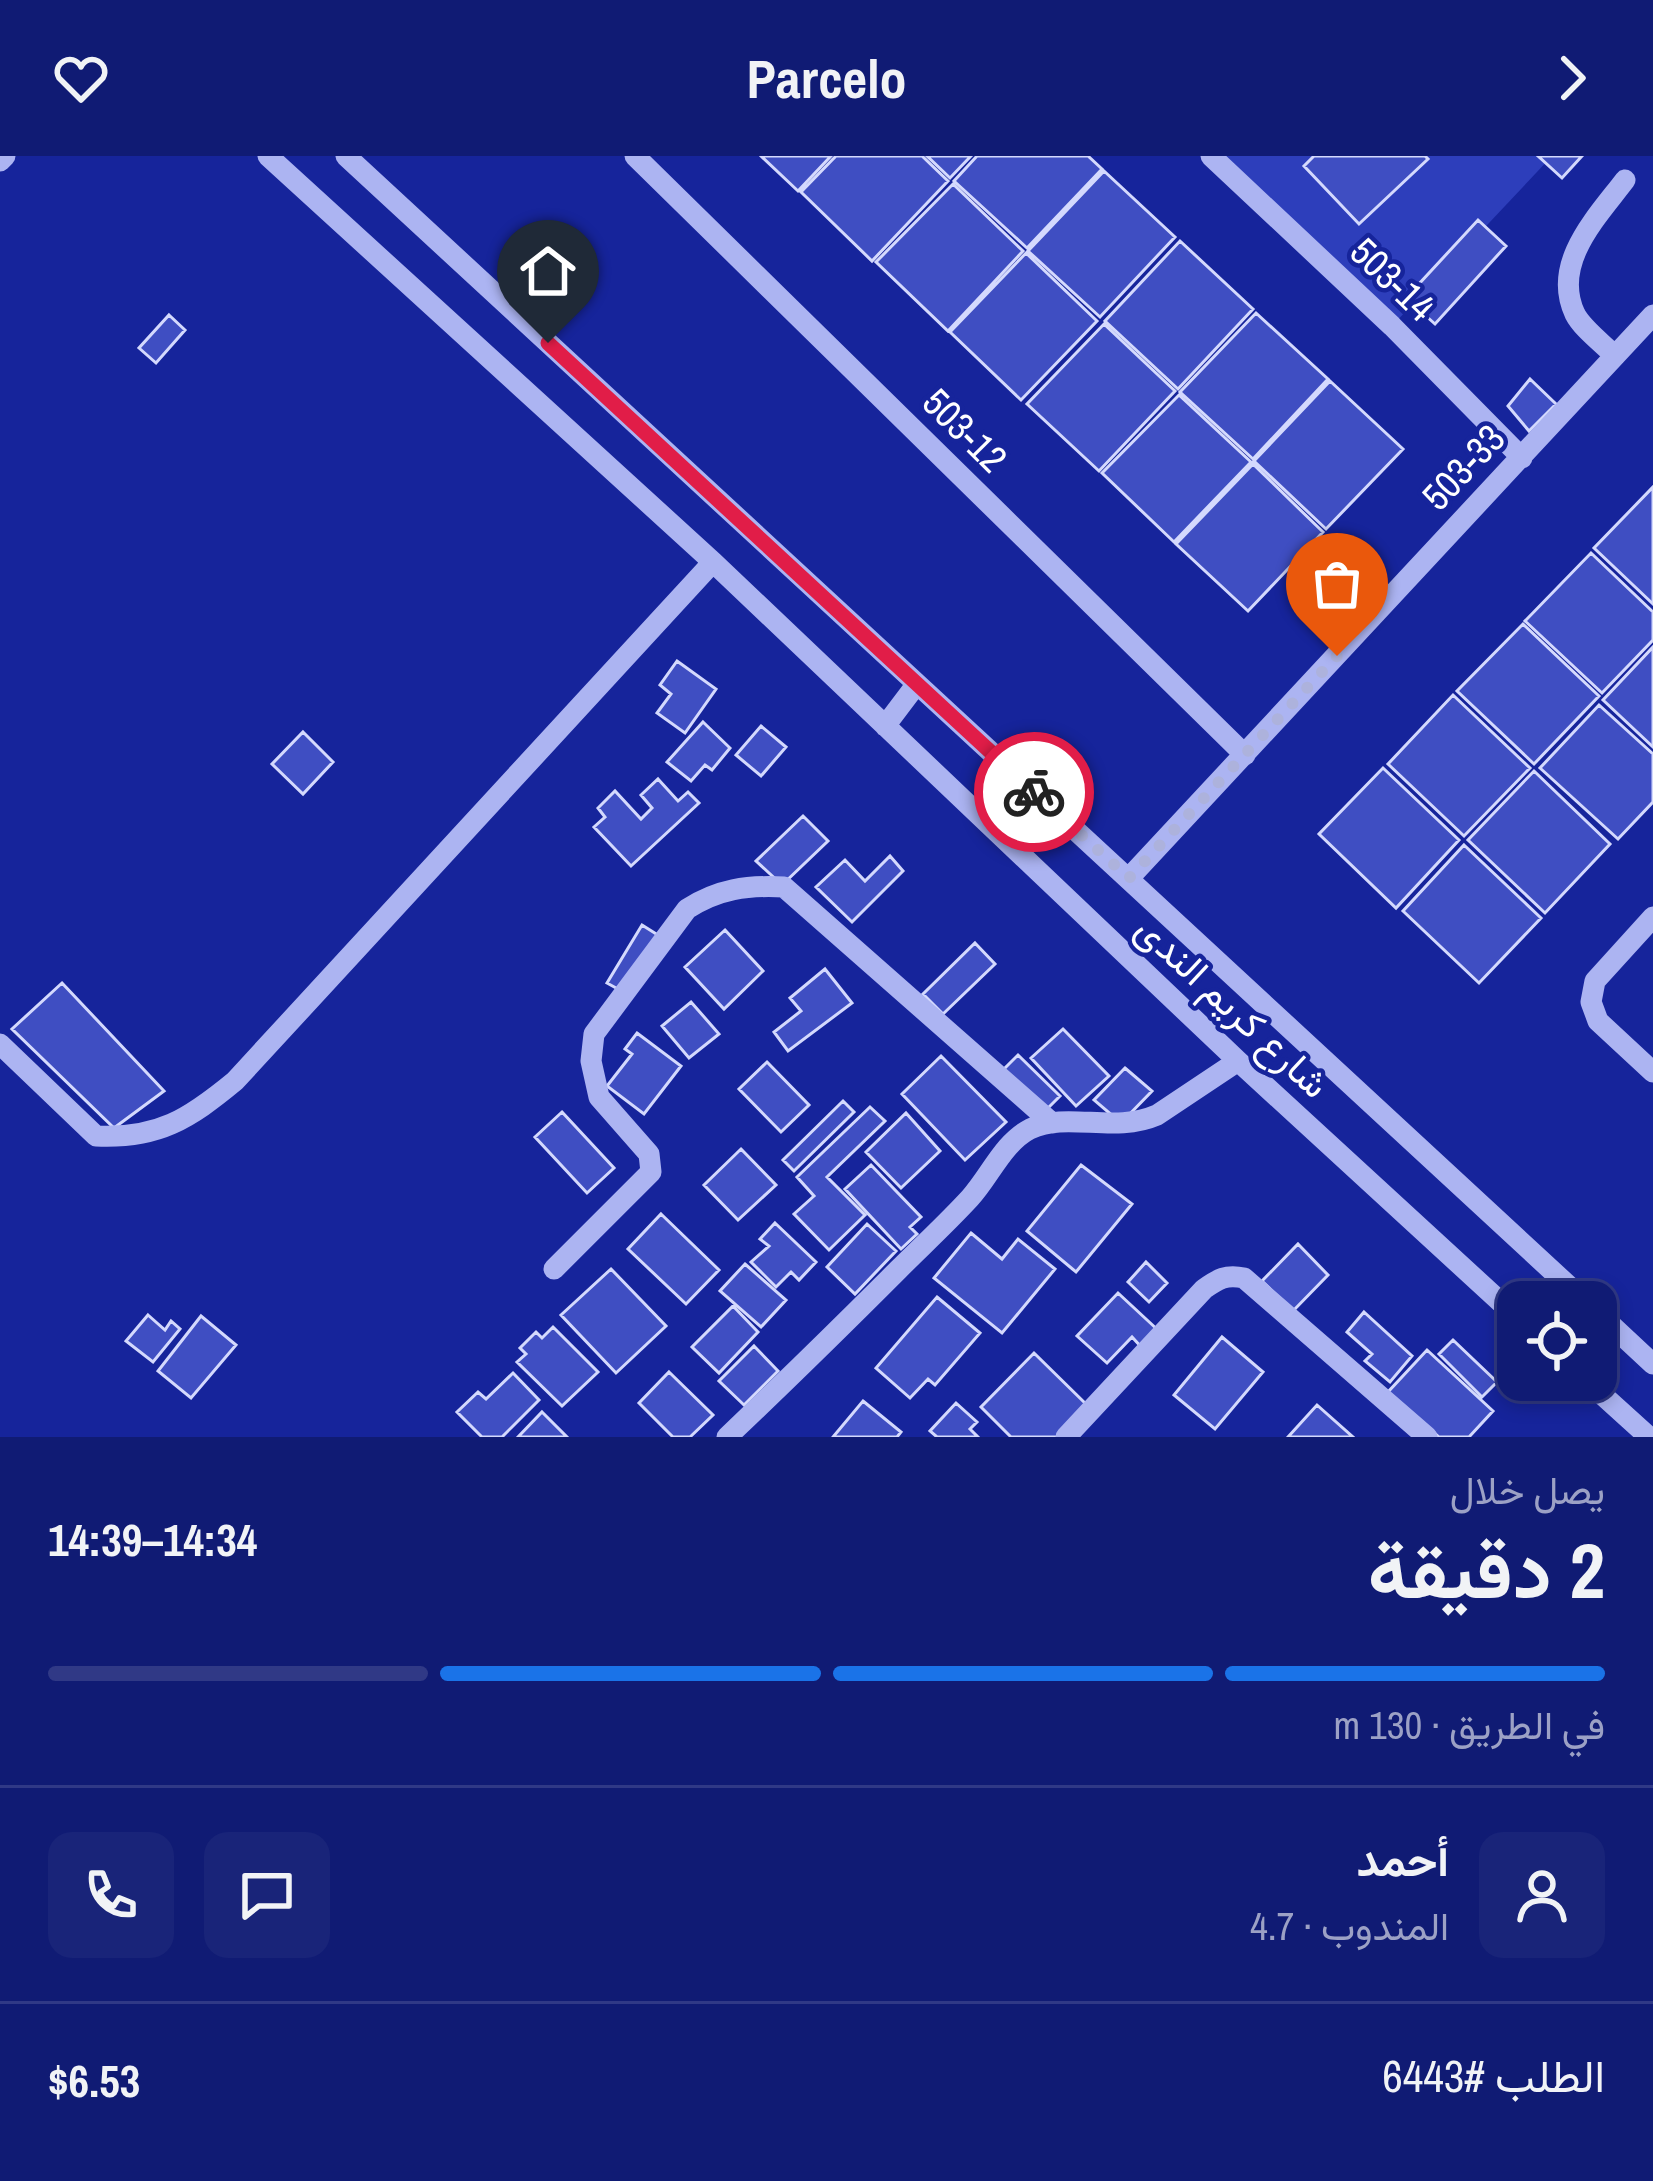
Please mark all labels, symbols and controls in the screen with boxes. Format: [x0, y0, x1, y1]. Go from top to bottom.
text: Parcelo [747, 42, 907, 115]
icon: heart [48, 45, 114, 111]
icon: forward [1539, 45, 1605, 111]
pin [497, 220, 599, 343]
street label: 503-14 [1339, 226, 1447, 332]
icon: home [515, 238, 581, 304]
street label: 503-12 [911, 376, 1019, 484]
street label: 503-33 [1410, 413, 1516, 521]
pin [1286, 533, 1388, 656]
icon: bag [1304, 551, 1370, 617]
courier [974, 732, 1094, 852]
icon: bike [1001, 759, 1067, 825]
street label: شارع كريم الندى [1124, 903, 1341, 1110]
map controls [1497, 1281, 1617, 1401]
button: locate [1497, 1281, 1617, 1401]
text: يصل خلال [1450, 1464, 1605, 1516]
text: 14:34–14:39 [48, 1509, 257, 1570]
text: 2 دقيقة [1368, 1517, 1605, 1622]
text: في الطريق · 130 m [1334, 1699, 1605, 1751]
text: أحمد [1357, 1829, 1449, 1890]
button: phone [48, 1832, 174, 1958]
button: chat [204, 1832, 330, 1958]
button: person [1479, 1832, 1605, 1958]
text: المندوب · 4.7 [1250, 1900, 1449, 1952]
text: الطلب #6443 [1382, 2045, 1605, 2106]
text: $6.53 [48, 2050, 140, 2111]

